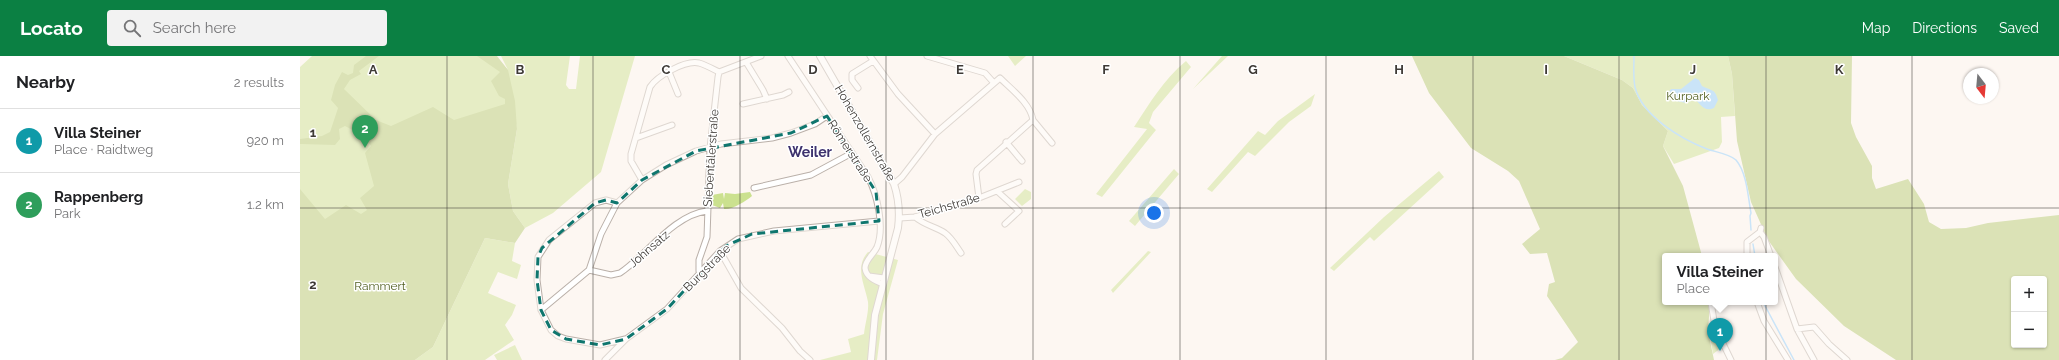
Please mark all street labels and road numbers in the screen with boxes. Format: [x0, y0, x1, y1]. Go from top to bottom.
street label: Hohenzollernstraße [832, 82, 898, 184]
street label: Siebentälerstraße [701, 109, 721, 207]
street label: Römerstraße [825, 117, 875, 185]
street label: Teichstraße [917, 191, 981, 221]
street label: Johnsatz [626, 228, 672, 270]
street label: Burgstraße [681, 242, 733, 294]

